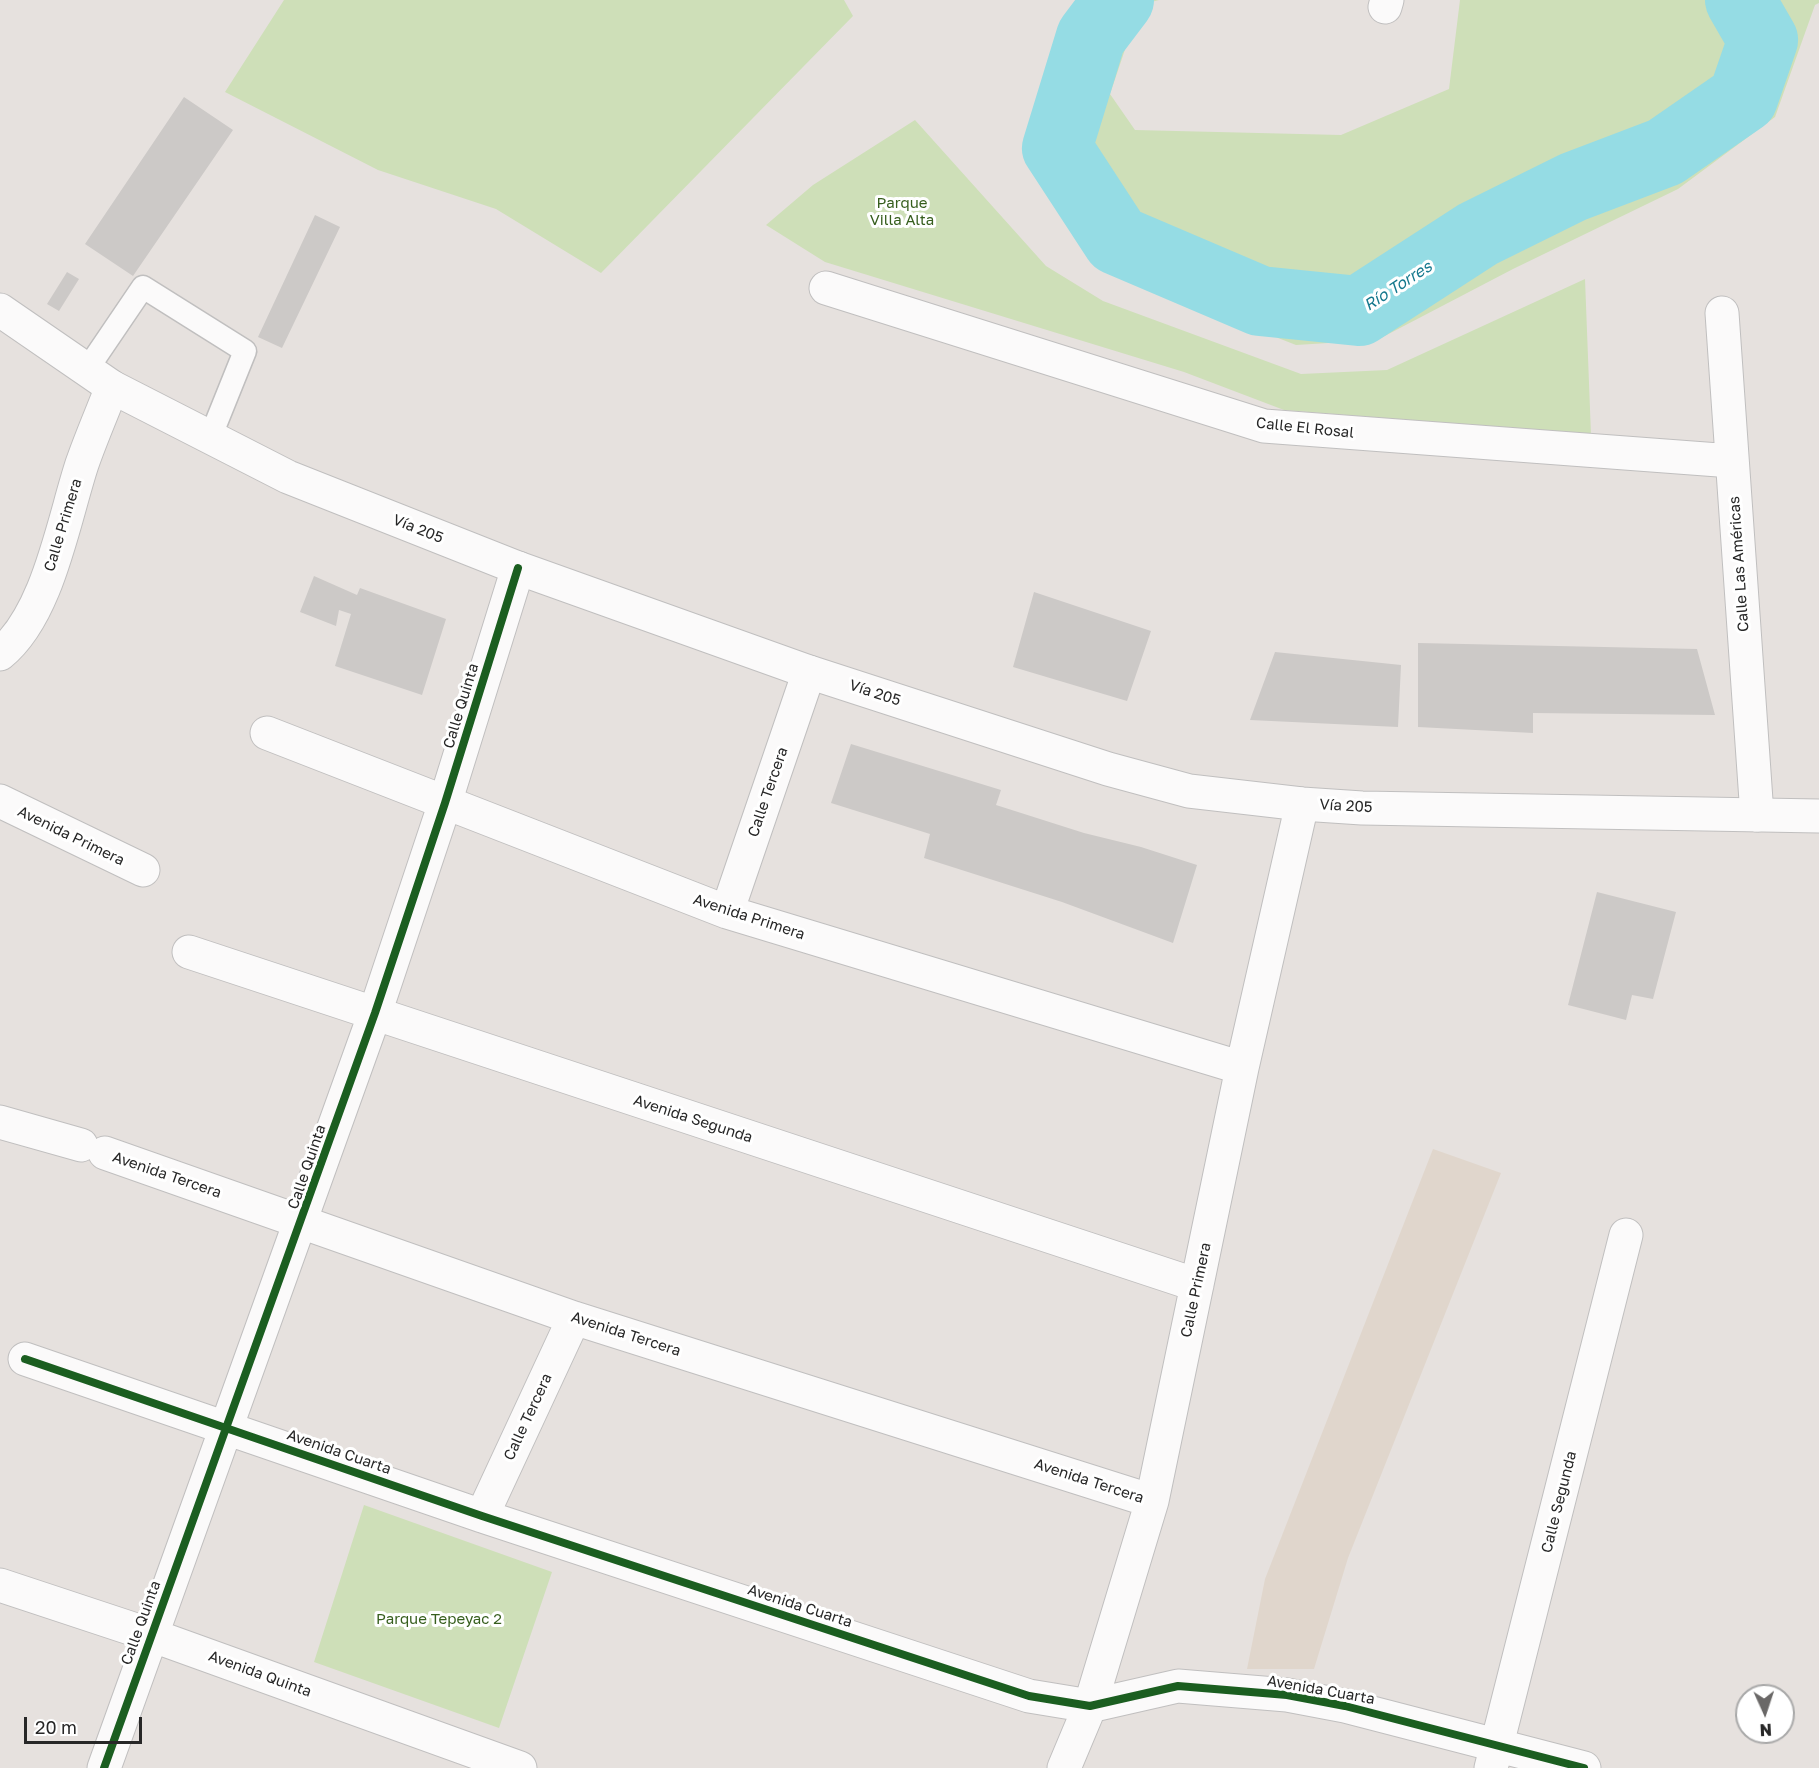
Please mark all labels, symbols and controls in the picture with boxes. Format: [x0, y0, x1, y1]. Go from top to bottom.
park label: Parque Villa Alta [870, 194, 934, 229]
water label: Río Torres [1361, 257, 1435, 315]
street label: Calle El Rosal [1255, 414, 1355, 442]
street label: Calle Primera [40, 476, 86, 574]
street label: Calle Las Américas [1725, 496, 1753, 632]
street label: Vía 205 [390, 511, 446, 547]
street label: Calle Quinta [439, 661, 483, 751]
street label: Vía 205 [847, 676, 903, 710]
street label: Calle Tercera [744, 745, 792, 839]
street label: Vía 205 [1319, 796, 1373, 816]
street label: Avenida Primera [15, 802, 127, 870]
street label: Avenida Primera [691, 890, 807, 944]
street label: Avenida Segunda [631, 1091, 755, 1147]
street label: Calle Quinta [284, 1122, 330, 1212]
street label: Avenida Tercera [110, 1148, 224, 1202]
street label: Calle Primera [1177, 1241, 1215, 1339]
street label: Avenida Tercera [569, 1308, 683, 1360]
street label: Calle Tercera [500, 1371, 556, 1463]
street label: Avenida Cuarta [285, 1426, 393, 1478]
street label: Calle Segunda [1538, 1449, 1580, 1555]
street label: Avenida Tercera [1032, 1455, 1146, 1507]
street label: Calle Quinta [117, 1578, 165, 1668]
street label: Avenida Cuarta [745, 1581, 855, 1631]
park label: Parque Tepeyac 2 [376, 1610, 502, 1628]
street label: Avenida Quinta [206, 1647, 314, 1701]
street label: Avenida Cuarta [1266, 1672, 1376, 1708]
north arrow [1735, 1684, 1795, 1744]
scale bar [27, 1705, 146, 1743]
text: 20 m [35, 1716, 77, 1738]
text: N [1759, 1720, 1772, 1740]

